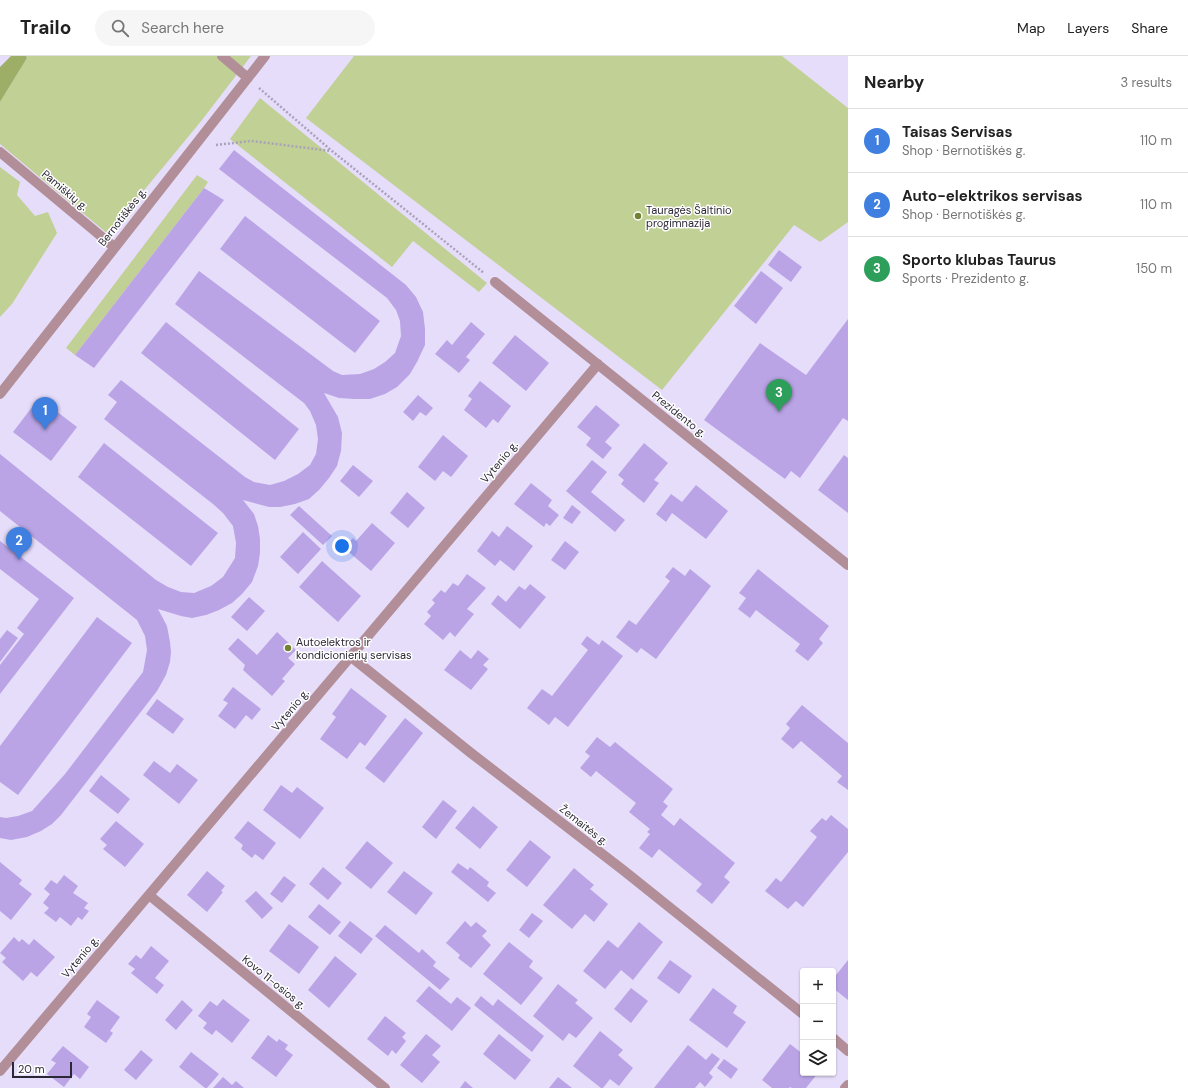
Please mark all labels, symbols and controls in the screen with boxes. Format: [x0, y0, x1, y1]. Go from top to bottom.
search box [95, 10, 375, 46]
text: Trailo [20, 15, 71, 40]
icon: search [109, 17, 131, 39]
text: Search here [141, 18, 224, 38]
text: Map [1017, 19, 1045, 37]
text: Layers [1067, 19, 1109, 37]
text: Share [1131, 19, 1168, 37]
text: Nearby [864, 71, 924, 93]
text: 3 results [1120, 74, 1172, 91]
text: Taisas Servisas [902, 122, 1012, 142]
text: 1 [875, 132, 879, 149]
text: 110 m [1140, 132, 1172, 149]
text: Shop · Bernotiškės g. [902, 142, 1025, 159]
street label: Pamiškių g. [39, 167, 91, 213]
street label: Bernotiškės g. [95, 185, 149, 249]
text: Auto-elektrikos servisas [902, 186, 1082, 206]
text: 2 [873, 196, 881, 213]
text: 110 m [1140, 196, 1172, 213]
place label: Tauragės Šaltinio progimnazija [646, 203, 732, 230]
text: Shop · Bernotiškės g. [902, 206, 1025, 223]
marker: Tauragės Šaltinio progimnazija [633, 211, 643, 221]
text: Sporto klubas Taurus [902, 250, 1056, 270]
text: 3 [873, 260, 881, 277]
text: 150 m [1136, 260, 1172, 277]
text: Sports · Prezidento g. [902, 270, 1029, 287]
pin: 3 [766, 379, 792, 412]
street label: Prezidento g. [649, 388, 709, 440]
pin: 1 [32, 397, 58, 430]
street label: Vytenio g. [477, 438, 521, 486]
pin: 2 [6, 527, 32, 560]
your location [332, 536, 352, 556]
place label: Autoelektros ir kondicionierių servisas [296, 635, 411, 662]
marker: Autoelektros ir kondicionierių servisas [283, 643, 293, 653]
street label: Vytenio g. [268, 686, 312, 734]
street label: Žemaitės g. [557, 802, 611, 848]
street label: Vytenio g. [58, 933, 102, 981]
street label: Kovo 11-osios g. [239, 952, 309, 1012]
map controls [800, 968, 836, 1076]
button: + [800, 968, 836, 1004]
button: − [800, 1004, 836, 1040]
button: layers [800, 1040, 836, 1076]
scale bar [12, 1060, 72, 1079]
text: 20 m [18, 1062, 44, 1076]

